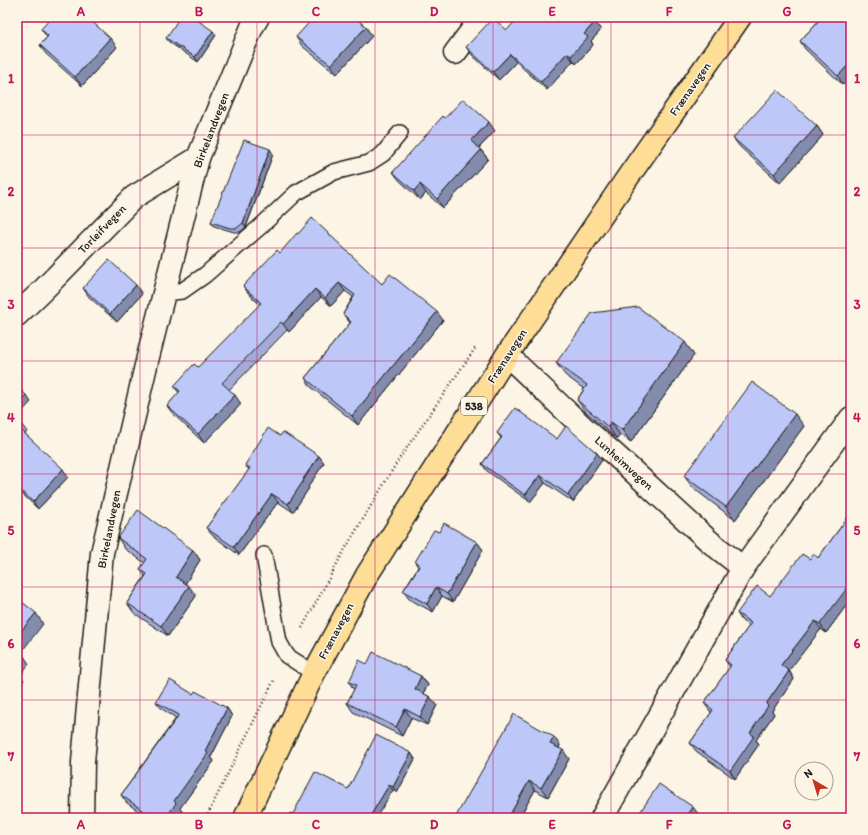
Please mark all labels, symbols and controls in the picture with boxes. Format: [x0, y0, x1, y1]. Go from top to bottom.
text: A [76, 4, 86, 19]
text: B [195, 4, 204, 19]
text: C [312, 4, 321, 19]
text: D [430, 4, 439, 19]
text: E [548, 4, 556, 19]
text: F [666, 4, 673, 19]
text: G [783, 4, 792, 19]
street label: Frænavegen [666, 59, 714, 118]
text: 1 [8, 71, 14, 86]
text: 1 [854, 71, 860, 86]
street label: Birkelandvegen [190, 90, 232, 170]
text: 2 [8, 184, 15, 199]
text: 2 [854, 184, 861, 199]
street label: Torleifvegen [75, 201, 129, 257]
text: 3 [7, 297, 15, 312]
text: 3 [853, 297, 861, 312]
street label: Frænavegen [484, 326, 530, 386]
road number: 538 [461, 397, 487, 415]
text: 4 [7, 410, 15, 425]
text: 4 [853, 410, 861, 425]
street label: Lunheimvegen [592, 433, 656, 493]
street label: Birkelandvegen [95, 488, 124, 569]
text: 5 [8, 523, 15, 538]
text: 5 [854, 523, 861, 538]
street label: Frænavegen [315, 600, 357, 662]
text: 6 [8, 636, 15, 651]
text: 6 [854, 636, 861, 651]
text: 7 [7, 749, 15, 764]
text: 7 [853, 749, 861, 764]
north arrow [794, 761, 834, 801]
text: N [801, 766, 815, 781]
text: A [76, 817, 86, 832]
text: B [195, 817, 204, 832]
text: C [312, 817, 321, 832]
text: D [430, 817, 439, 832]
text: E [548, 817, 556, 832]
text: F [666, 817, 673, 832]
text: G [783, 817, 792, 832]

